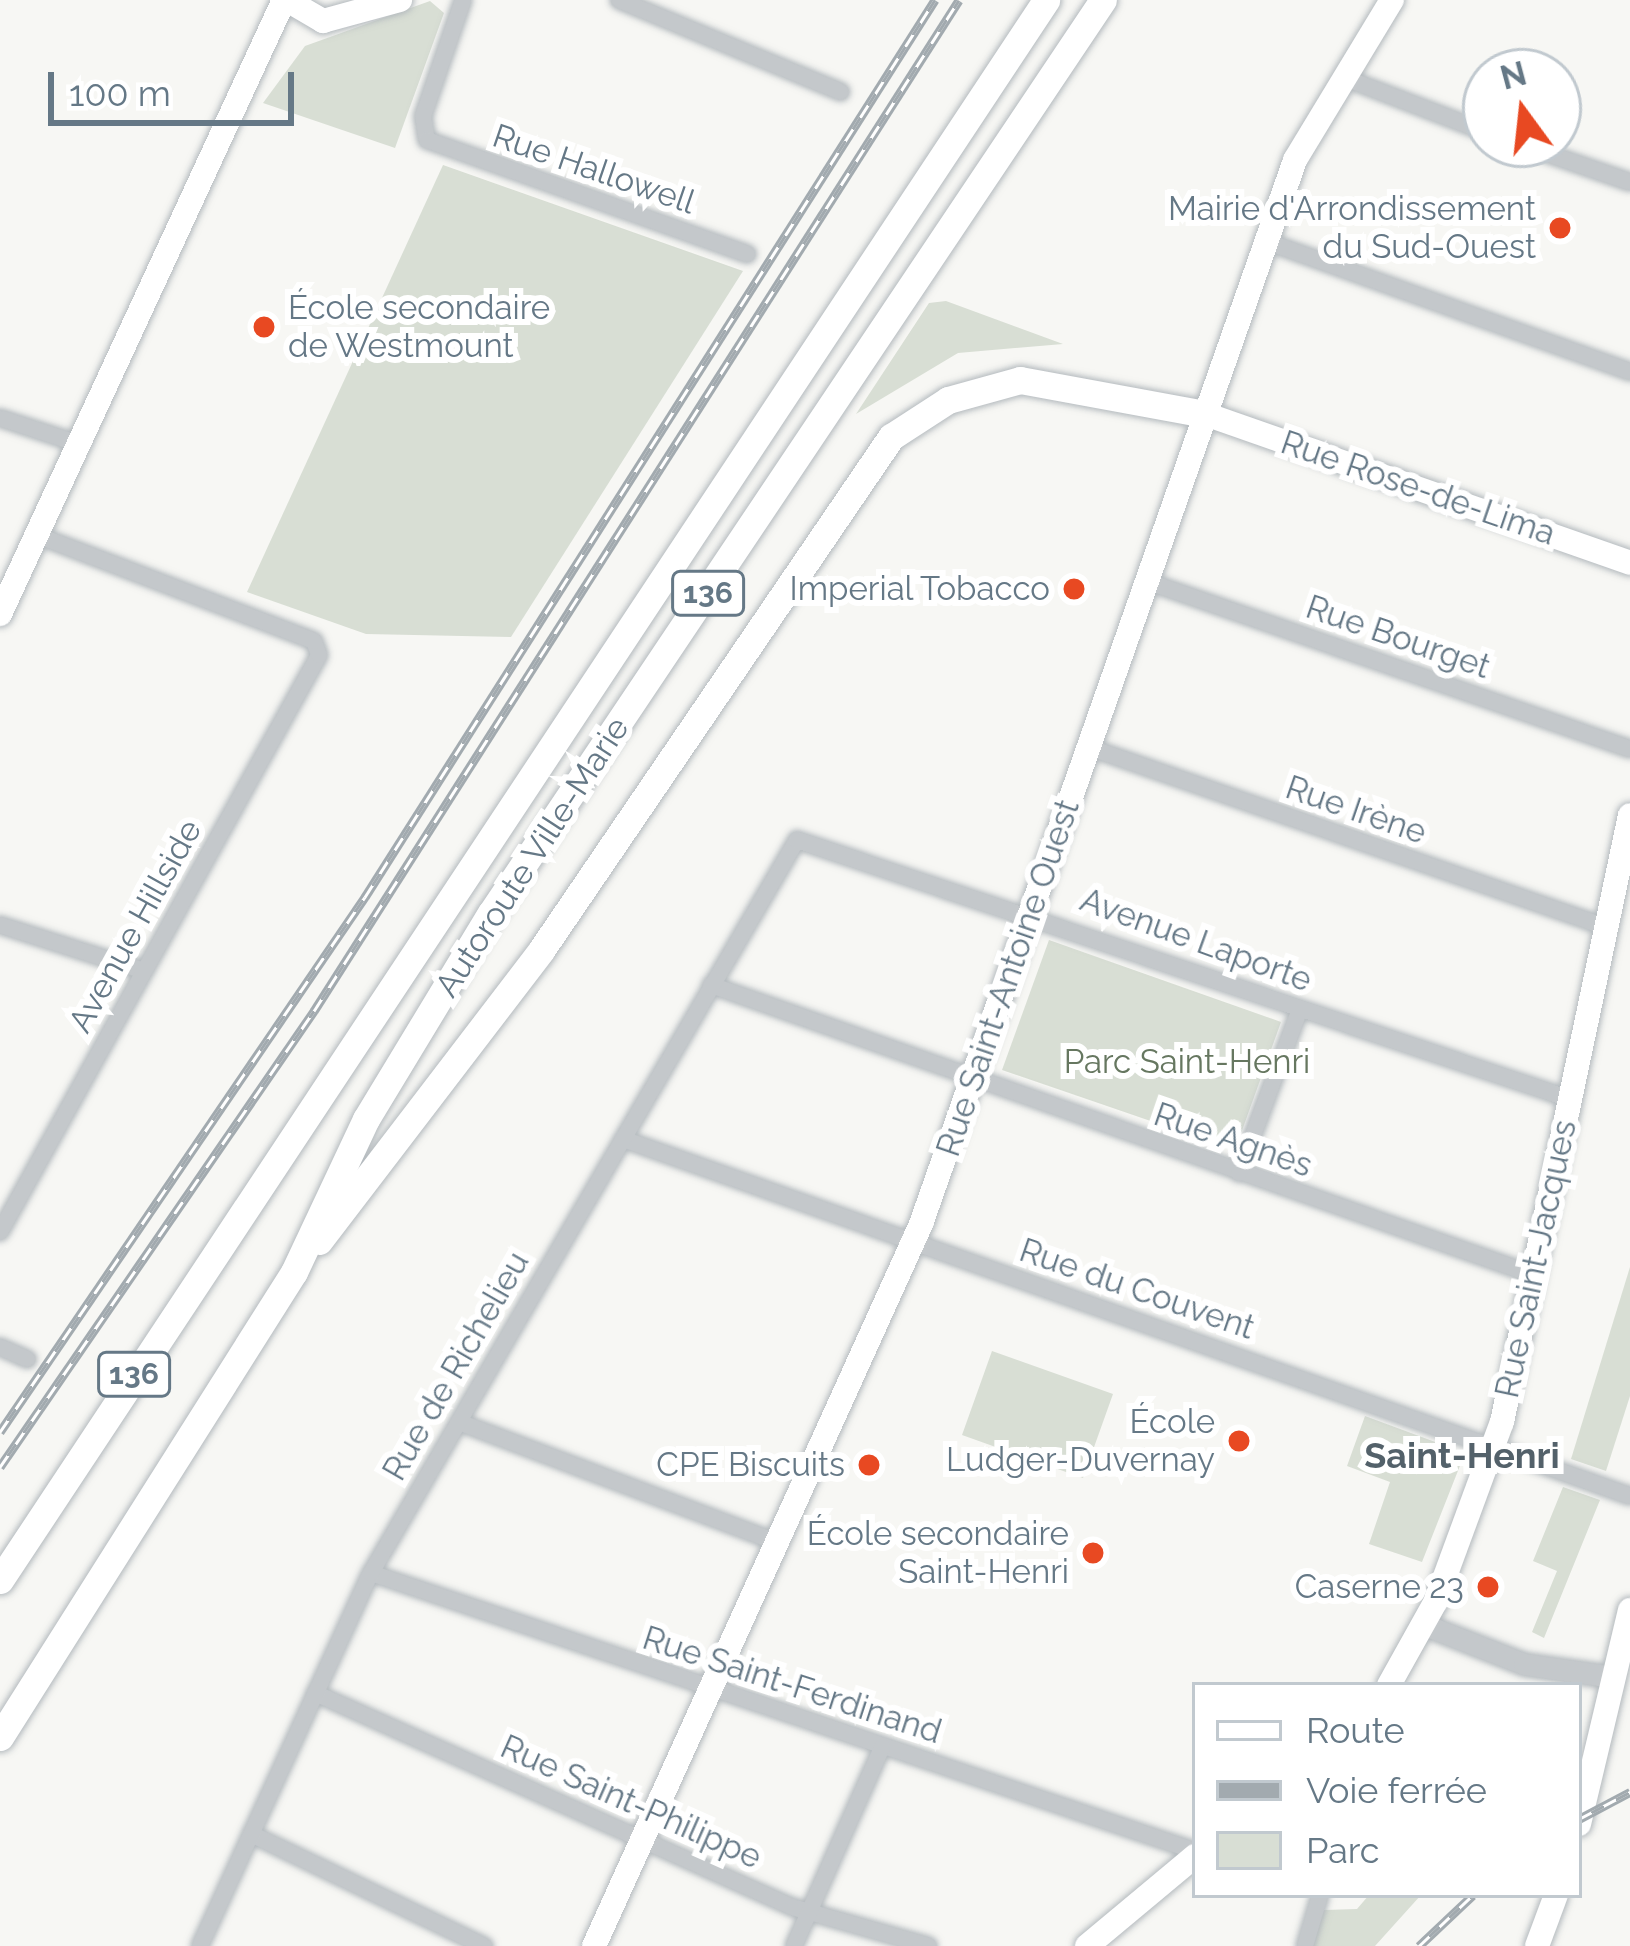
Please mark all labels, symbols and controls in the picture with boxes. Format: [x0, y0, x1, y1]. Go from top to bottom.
scale bar [54, 48, 300, 122]
north arrow [1462, 48, 1582, 168]
text: N [1496, 54, 1531, 98]
text: 100 m [69, 72, 171, 114]
street label: Rue Hallowell [488, 116, 700, 222]
place label: Mairie d'Arrondissement du Sud-Ouest [1168, 189, 1536, 267]
marker: Mairie d'Arrondissement du Sud-Ouest [1547, 215, 1573, 241]
place label: École secondaire de Westmount [288, 288, 550, 366]
marker: École secondaire de Westmount [251, 314, 277, 340]
street label: Rue Rose-de-Lima [1276, 423, 1560, 553]
road number: 136 [669, 569, 747, 617]
place label: Imperial Tobacco [788, 569, 1050, 609]
marker: Imperial Tobacco [1061, 576, 1087, 602]
street label: Rue Bourget [1301, 587, 1495, 687]
street label: Autoroute Ville-Marie [426, 709, 638, 1005]
street label: Rue Irène [1281, 768, 1431, 852]
street label: Rue Saint-Antoine Ouest [928, 795, 1088, 1161]
street label: Avenue Hillside [60, 813, 210, 1039]
street label: Avenue Laporte [1075, 880, 1317, 1000]
park label: Parc Saint-Henri [1064, 1042, 1310, 1082]
street label: Rue Agnès [1148, 1094, 1318, 1186]
street label: Rue Saint-Jacques [1487, 1117, 1585, 1401]
street label: Rue du Couvent [1014, 1230, 1260, 1348]
street label: Rue de Richelieu [374, 1245, 538, 1487]
road number: 136 [95, 1350, 173, 1398]
place label: École Ludger-Duvernay [946, 1402, 1215, 1480]
marker: École Ludger-Duvernay [1226, 1428, 1252, 1454]
district label: Saint-Henri [1364, 1434, 1560, 1478]
place label: CPE Biscuits [656, 1445, 845, 1485]
marker: CPE Biscuits [856, 1452, 882, 1478]
place label: École secondaire Saint-Henri [807, 1514, 1069, 1592]
marker: École secondaire Saint-Henri [1080, 1540, 1106, 1566]
place label: Caserne 23 [1295, 1567, 1464, 1607]
marker: Caserne 23 [1475, 1574, 1501, 1600]
street label: Rue Saint-Ferdinand [638, 1618, 946, 1752]
legend [1192, 1682, 1582, 1898]
text: Route [1306, 1709, 1405, 1751]
street label: Rue Saint-Philippe [495, 1727, 767, 1877]
text: Voie ferrée [1306, 1769, 1487, 1811]
text: Parc [1306, 1829, 1380, 1871]

